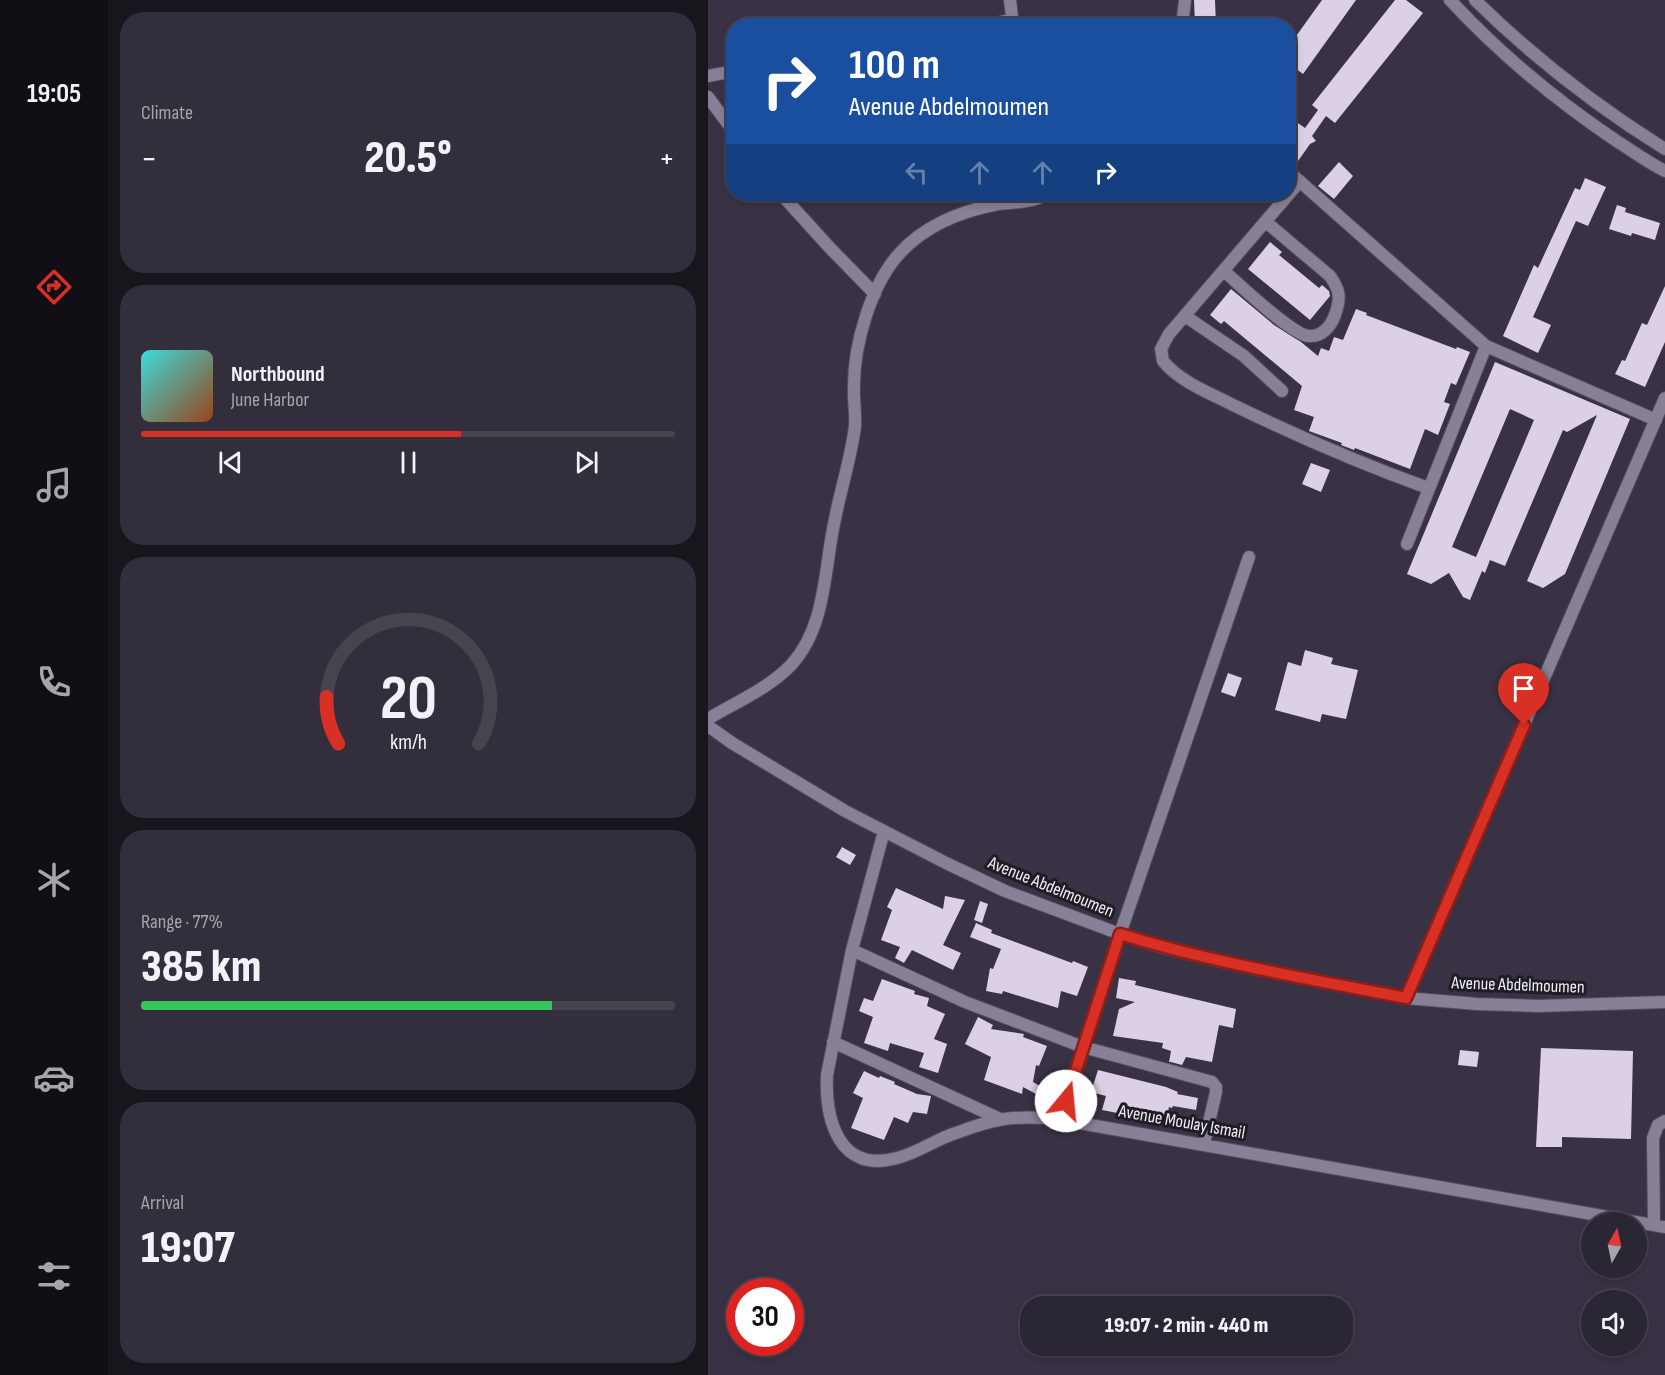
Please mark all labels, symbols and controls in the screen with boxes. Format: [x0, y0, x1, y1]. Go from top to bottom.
text: 100 m [849, 40, 940, 91]
icon: right [750, 42, 828, 120]
text: 19:05 [27, 78, 81, 110]
text: Avenue Abdelmoumen [849, 91, 1049, 123]
text: Climate [141, 101, 193, 125]
text: 20.5° [364, 131, 452, 186]
text: − [141, 139, 157, 179]
text: + [659, 139, 675, 179]
icon: left [900, 156, 933, 189]
icon: ahead [963, 156, 996, 189]
icon: ahead [1026, 156, 1059, 189]
icon: right [1089, 156, 1122, 189]
icon: directions [33, 266, 75, 308]
text: Northbound [231, 361, 325, 388]
text: June Harbor [231, 388, 309, 412]
icon: previous [214, 446, 247, 479]
icon: pause [392, 446, 425, 479]
icon: next [570, 446, 603, 479]
icon: music [33, 464, 75, 506]
icon: phone [33, 661, 75, 703]
text: 20 [379, 663, 437, 738]
pin [1498, 663, 1549, 725]
icon: arrive [1507, 672, 1540, 705]
text: km/h [389, 731, 427, 756]
street label: Avenue Abdelmoumen [984, 852, 1117, 922]
icon: climate [33, 859, 75, 901]
text: Range · 77% [141, 910, 223, 934]
text: 385 km [141, 940, 261, 995]
street label: Avenue Abdelmoumen [1450, 972, 1585, 998]
icon: car [33, 1057, 75, 1099]
position arrow [1034, 1069, 1098, 1133]
street label: Avenue Moulay Ismail [1116, 1100, 1247, 1143]
text: Arrival [141, 1191, 184, 1215]
north arrow [1581, 1212, 1647, 1278]
map controls [1581, 1212, 1647, 1356]
text: 19:07 [141, 1221, 235, 1276]
icon: filters [33, 1255, 75, 1297]
speed limit sign: 30 [726, 1278, 804, 1356]
button: sound [1581, 1290, 1647, 1356]
text: 19:07 · 2 min · 440 m [1105, 1312, 1268, 1339]

